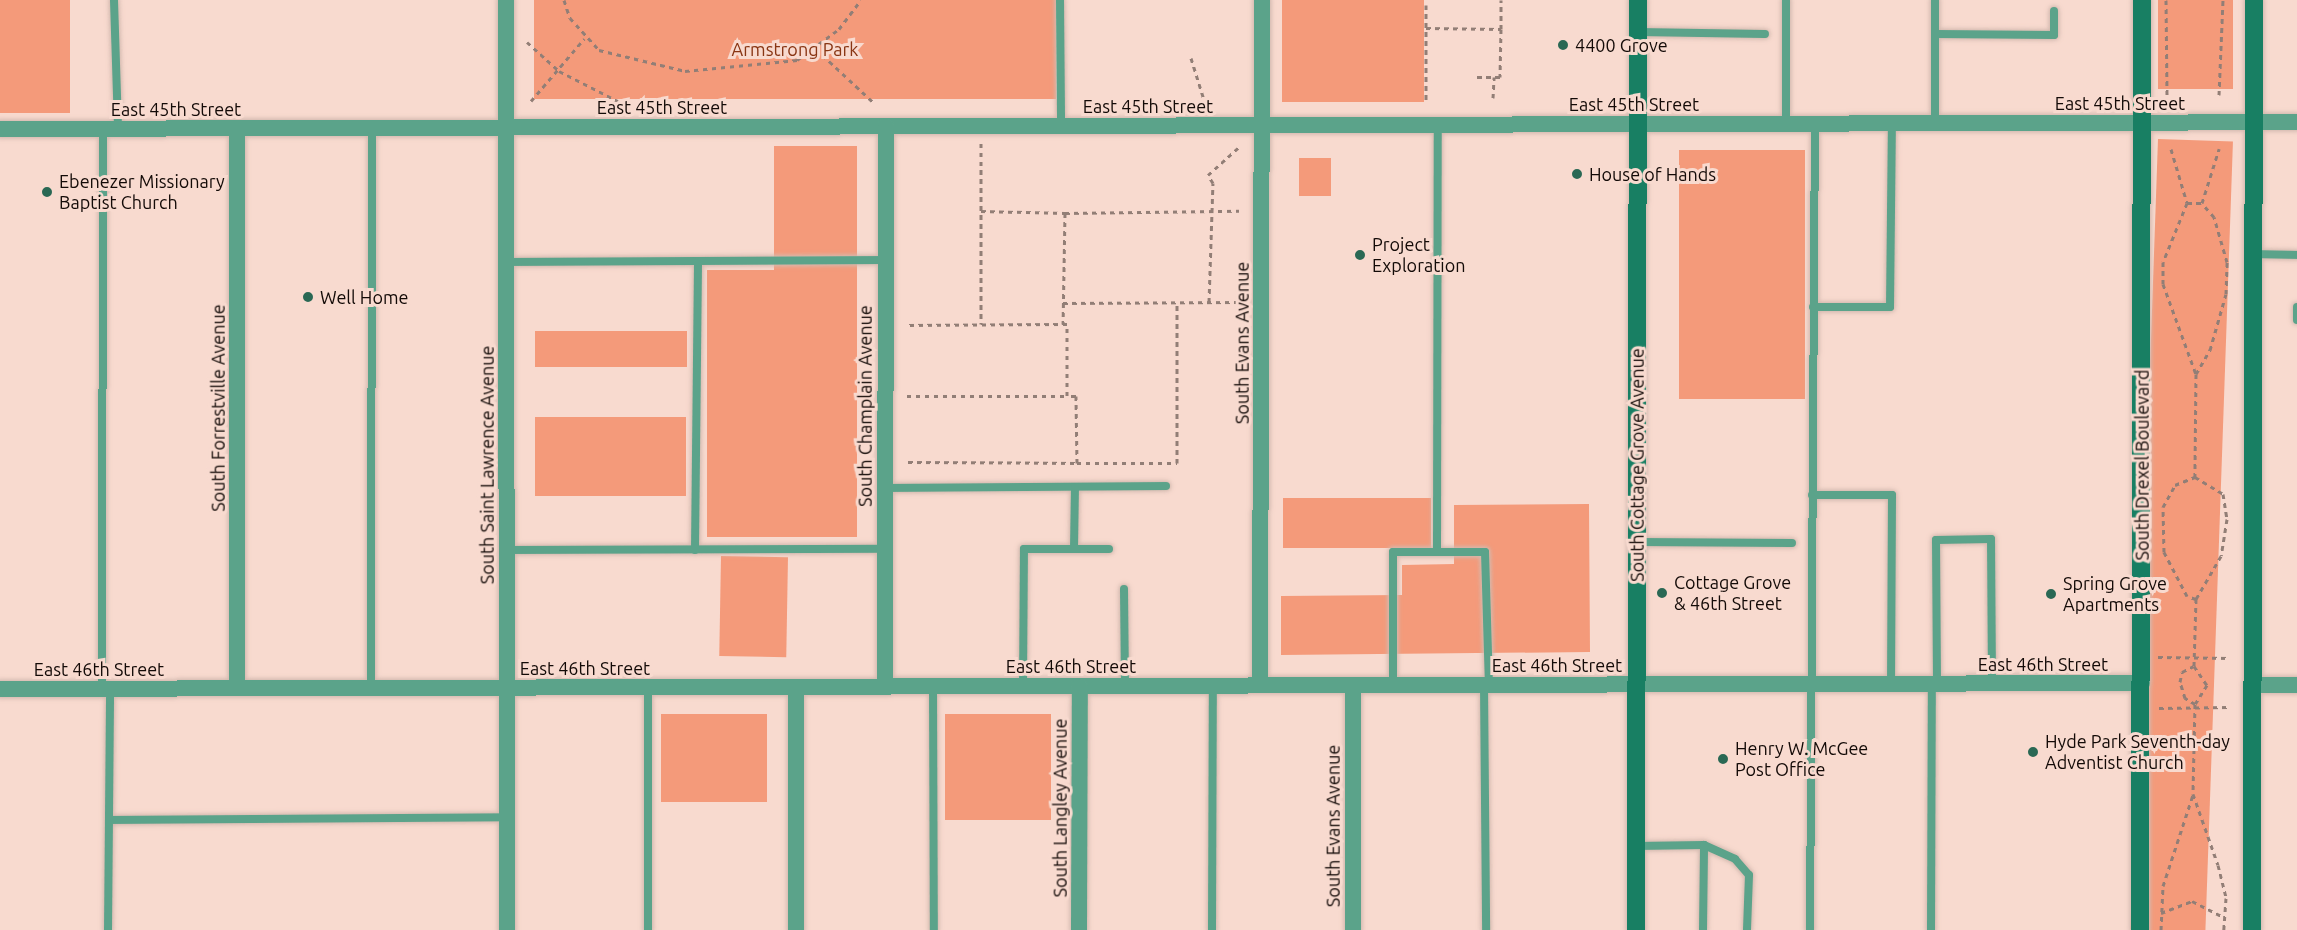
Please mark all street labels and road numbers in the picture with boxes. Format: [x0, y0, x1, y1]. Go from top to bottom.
street label: East 45th Street [2055, 92, 2185, 114]
street label: East 45th Street [1569, 93, 1699, 115]
street label: East 45th Street [1083, 95, 1213, 117]
street label: East 45th Street [597, 96, 727, 118]
street label: East 45th Street [111, 98, 241, 120]
street label: South Evans Avenue [1231, 262, 1253, 424]
street label: South Forrestville Avenue [207, 304, 229, 512]
street label: South Champlain Avenue [854, 305, 876, 507]
street label: South Saint Lawrence Avenue [476, 346, 498, 584]
street label: South Cottage Grove Avenue [1626, 348, 1648, 582]
street label: South Drexel Boulevard [2131, 369, 2153, 561]
street label: East 46th Street [1978, 653, 2108, 675]
street label: East 46th Street [1492, 654, 1622, 676]
street label: East 46th Street [1006, 655, 1136, 677]
street label: East 46th Street [520, 657, 650, 679]
street label: East 46th Street [34, 658, 164, 680]
street label: South Langley Avenue [1049, 719, 1071, 897]
street label: South Evans Avenue [1322, 745, 1344, 907]

